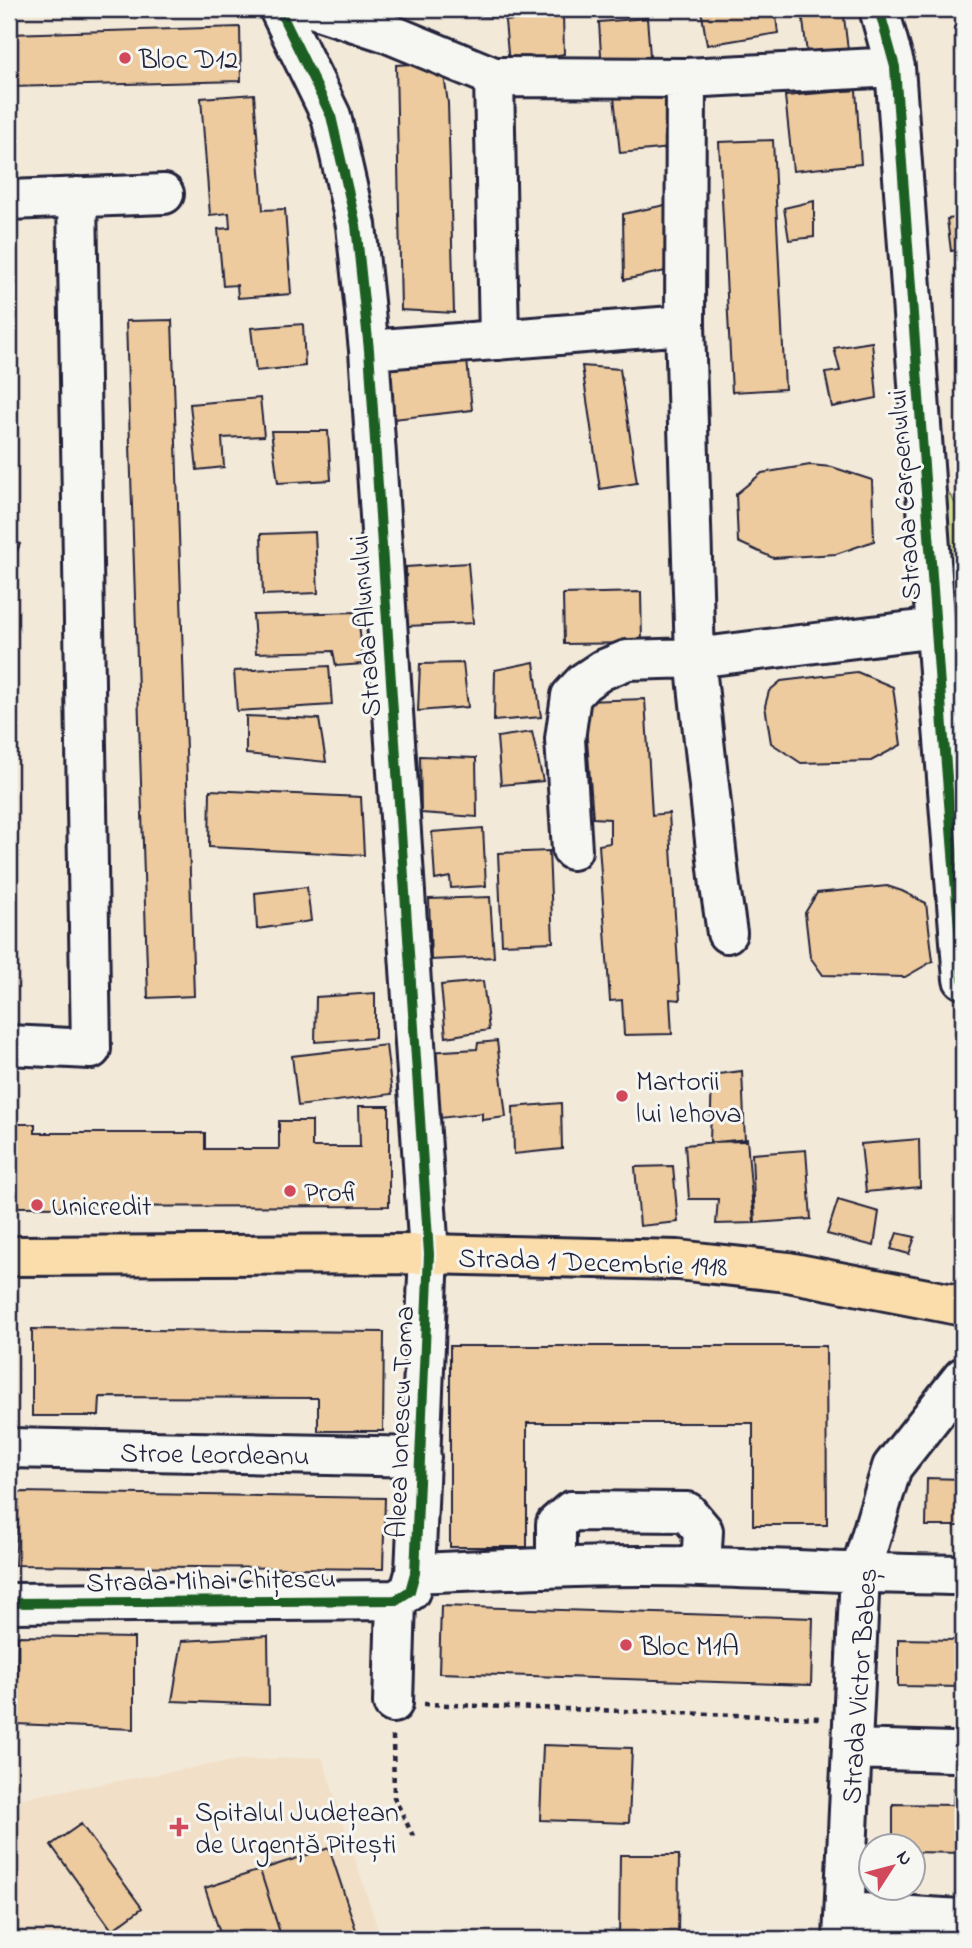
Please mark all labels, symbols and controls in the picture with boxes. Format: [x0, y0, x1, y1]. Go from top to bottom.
place label: Bloc D12 [138, 41, 238, 82]
marker: Bloc D12 [117, 50, 133, 66]
street label: Strada Carpenului [879, 388, 934, 602]
street label: Strada Alunului [341, 533, 394, 718]
place label: Martorii lui Iehova [636, 1063, 742, 1136]
marker: Martorii lui Iehova [614, 1088, 630, 1104]
place label: Profi [304, 1174, 360, 1215]
marker: Profi [282, 1183, 298, 1199]
place label: Unicredit [51, 1188, 151, 1229]
marker: Unicredit [29, 1197, 45, 1213]
street label: Strada 1 Decembrie 1918 [457, 1239, 728, 1290]
street label: Aleea Ionescu Toma [378, 1305, 427, 1539]
street label: Stroe Leordeanu [120, 1434, 310, 1479]
street label: Strada Mihai Chițescu [86, 1560, 336, 1605]
street label: Strada Victor Babeș [833, 1567, 890, 1806]
place label: Bloc M1A [639, 1628, 739, 1669]
marker: Bloc M1A [618, 1637, 634, 1653]
place label: Spitalul Județean de Urgență Pitești [195, 1794, 399, 1867]
marker: Spitalul Județean de Urgență Pitești [169, 1817, 189, 1837]
north arrow [856, 1832, 926, 1902]
text: N [889, 1845, 919, 1872]

